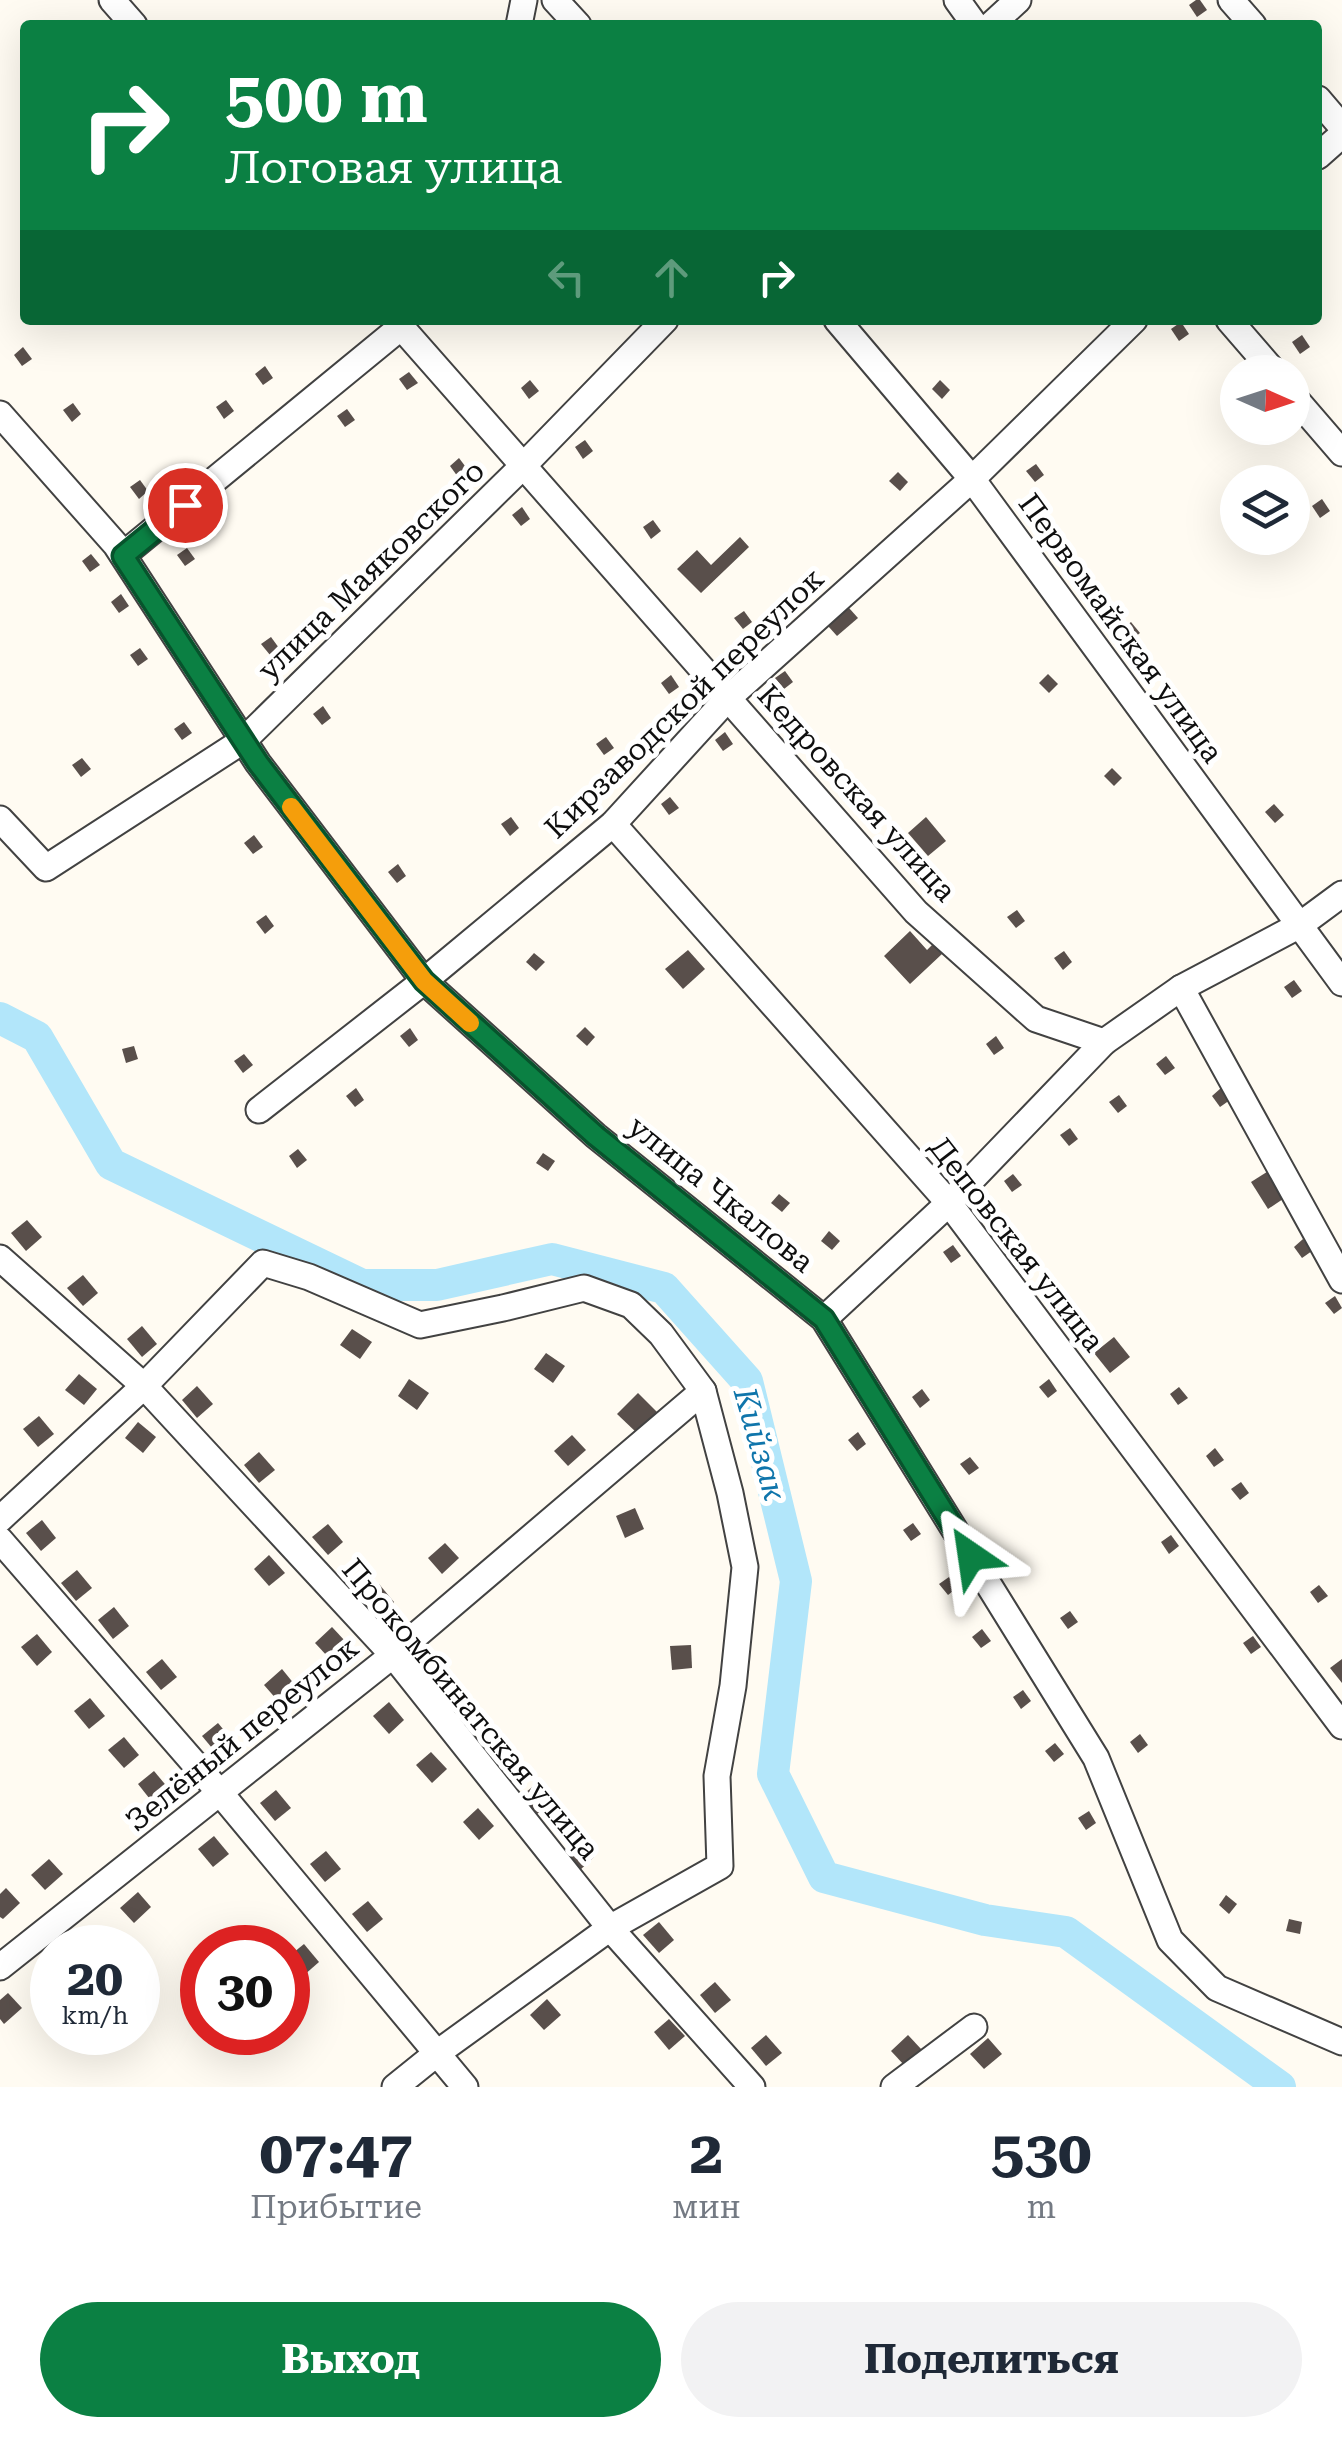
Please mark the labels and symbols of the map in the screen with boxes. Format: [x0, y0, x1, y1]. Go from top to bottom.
north arrow [1220, 355, 1310, 445]
street label: улица Маяковского [251, 453, 491, 687]
pin [143, 463, 228, 548]
street label: Первомайская улица [1012, 487, 1230, 769]
street label: Кирзаводской переулок [538, 561, 830, 845]
street label: Кедровская улица [751, 678, 963, 908]
street label: улица Чкалова [621, 1109, 821, 1279]
street label: Деповская улица [922, 1130, 1112, 1358]
water label: Кийзак [726, 1382, 794, 1505]
position arrow [919, 1504, 1023, 1608]
street label: Прокомбинатская улица [335, 1552, 607, 1866]
street label: Зелёный переулок [119, 1629, 365, 1839]
speed limit sign: 30 [180, 1925, 310, 2055]

